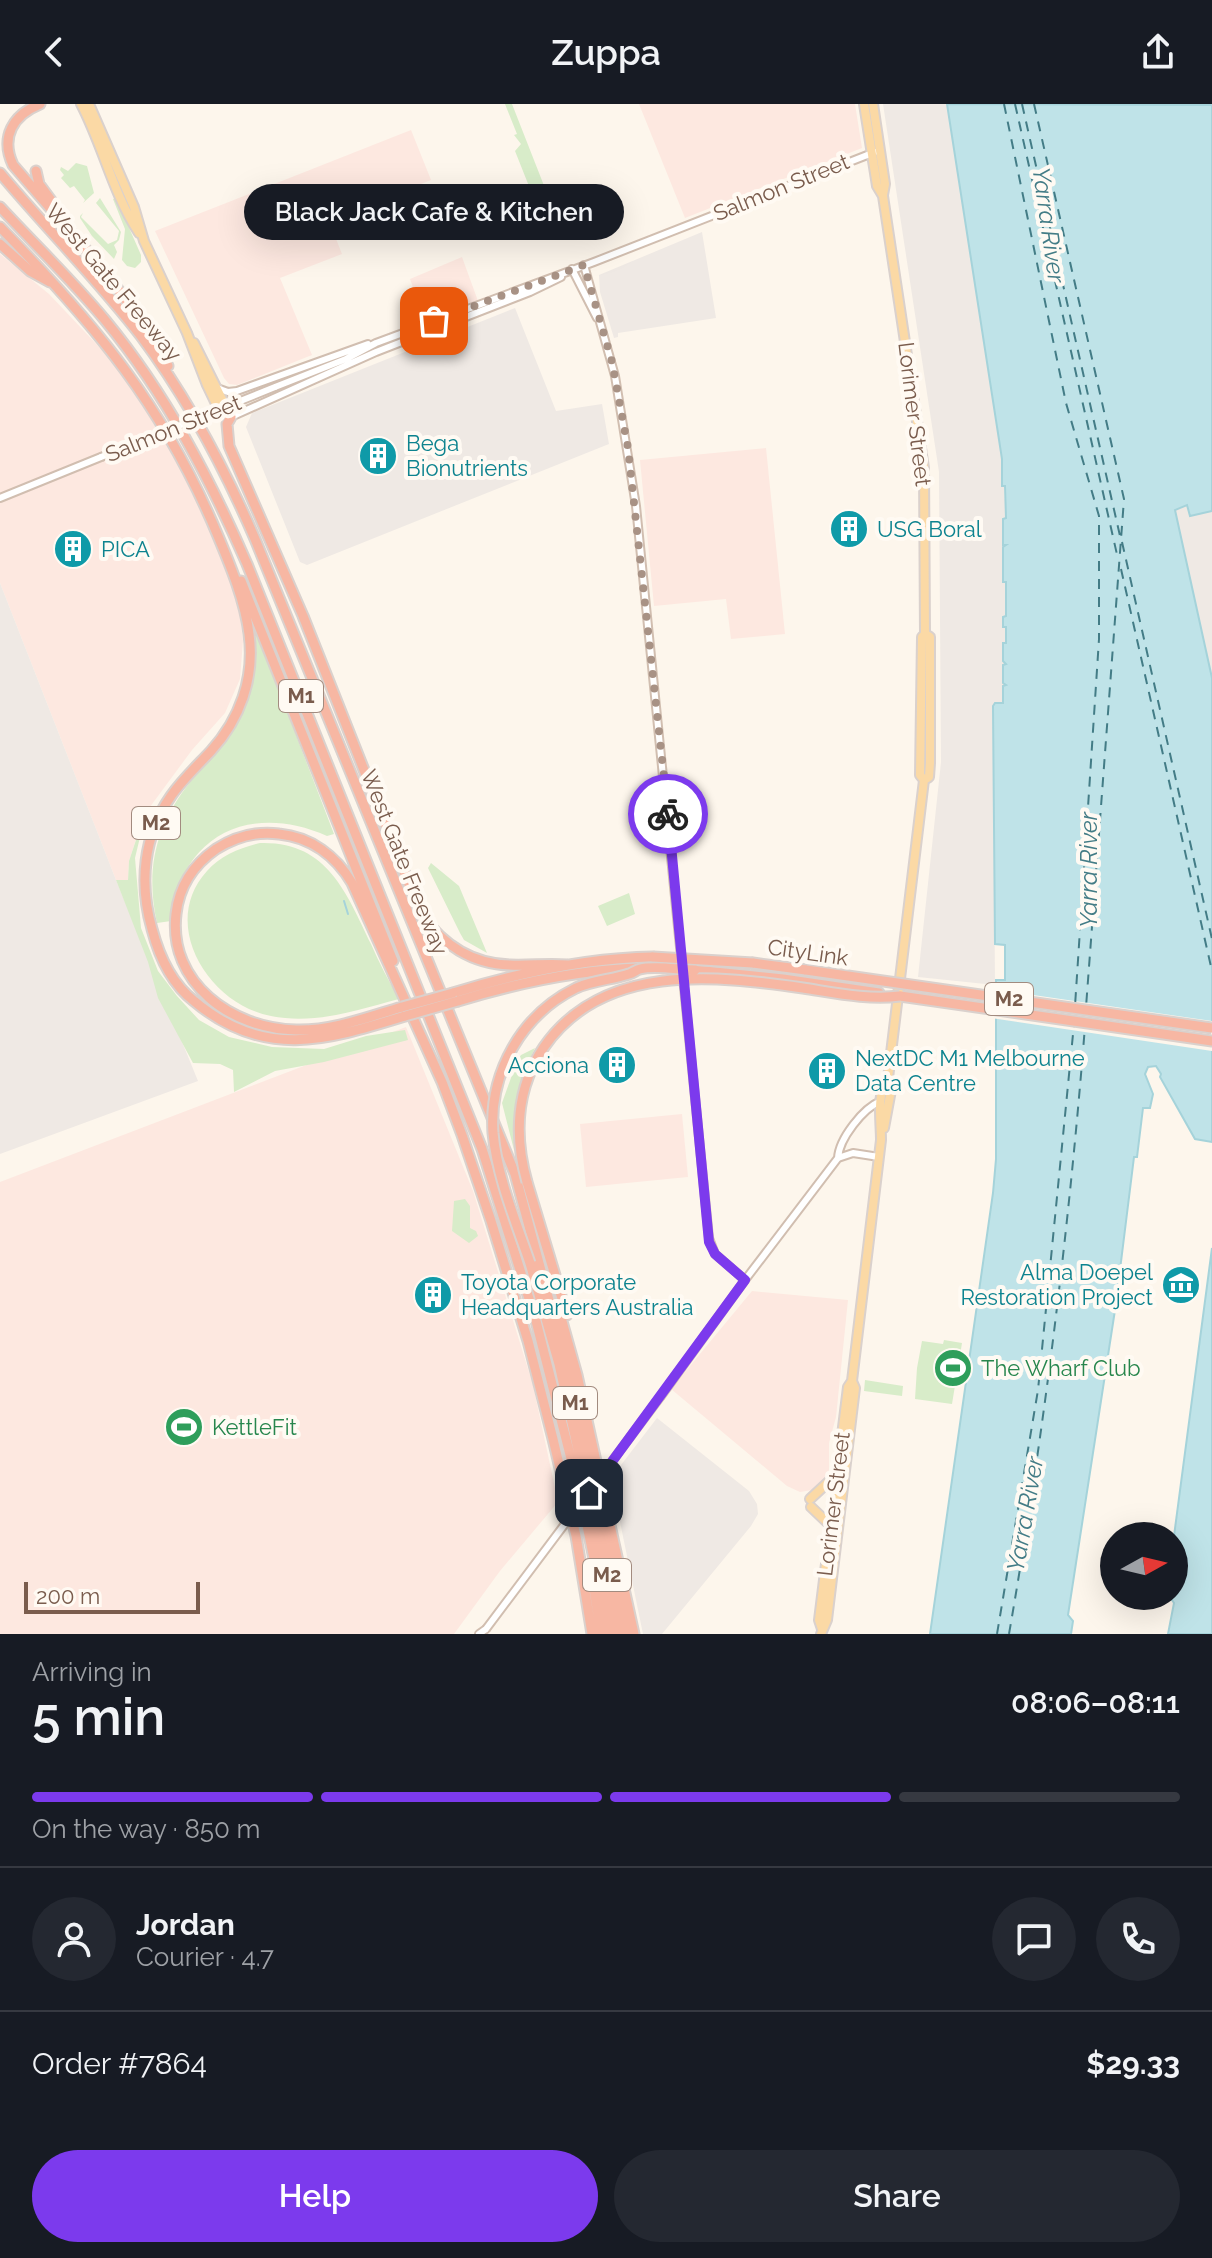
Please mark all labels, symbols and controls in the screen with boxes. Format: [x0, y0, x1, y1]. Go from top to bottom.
icon: back [32, 30, 76, 74]
icon: share [1136, 30, 1180, 74]
text: Zuppa [551, 31, 661, 73]
street label: Salmon Street [709, 148, 853, 226]
water label: Yarra River [1027, 165, 1072, 285]
callout: Black Jack Cafe & Kitchen [244, 185, 624, 241]
text: Black Jack Cafe & Kitchen [275, 197, 593, 227]
street label: West Gate Freeway [41, 198, 188, 366]
pin [400, 287, 468, 355]
icon: bag [412, 299, 456, 343]
street label: Lorimer Street [893, 340, 937, 488]
street label: Salmon Street [101, 389, 245, 467]
place label: Bega Bionutrients [406, 430, 528, 481]
building icon: Bega Bionutrients [357, 435, 399, 477]
building icon: USG Boral [828, 508, 870, 550]
place label: USG Boral [877, 516, 982, 542]
building icon: PICA [52, 528, 94, 570]
place label: PICA [101, 536, 150, 562]
road number: M1 [279, 680, 323, 712]
street label: West Gate Freeway [356, 766, 454, 959]
courier [628, 774, 708, 854]
icon: bike [646, 792, 690, 836]
road number: M2 [132, 807, 180, 839]
water label: Yarra River [1074, 811, 1103, 928]
street label: CityLink [766, 933, 850, 971]
road number: M2 [985, 983, 1033, 1015]
building icon: Acciona [596, 1044, 638, 1086]
place label: NextDC M1 Melbourne Data Centre [855, 1045, 1085, 1096]
building icon: NextDC M1 Melbourne Data Centre [806, 1050, 848, 1092]
place label: Acciona [508, 1052, 589, 1078]
place label: Alma Doepel Restoration Project [960, 1259, 1154, 1310]
museum icon: Alma Doepel Restoration Project [1160, 1264, 1202, 1306]
place label: Toyota Corporate Headquarters Australia [461, 1269, 694, 1320]
building icon: Toyota Corporate Headquarters Australia [412, 1274, 454, 1316]
sports icon: The Wharf Club [932, 1347, 974, 1389]
place label: The Wharf Club [981, 1355, 1141, 1381]
road number: M1 [553, 1387, 597, 1419]
sports icon: KettleFit [163, 1406, 205, 1448]
place label: KettleFit [212, 1414, 298, 1440]
street label: Lorimer Street [811, 1430, 855, 1578]
water label: Yarra River [1001, 1454, 1049, 1574]
pin [555, 1459, 623, 1527]
icon: home [567, 1471, 611, 1515]
north arrow [1100, 1522, 1188, 1610]
map controls [1100, 1522, 1188, 1610]
road number: M2 [583, 1559, 631, 1591]
scale bar [24, 1578, 200, 1614]
text: 200 m [36, 1583, 100, 1609]
text: Arriving in [32, 1657, 152, 1687]
text: 08:06–08:11 [1011, 1685, 1180, 1720]
text: 5 min [32, 1686, 165, 1747]
text: On the way · 850 m [32, 1814, 260, 1844]
button: person [32, 1897, 116, 1981]
button: chat [992, 1897, 1076, 1981]
button: phone [1096, 1897, 1180, 1981]
text: Jordan [136, 1907, 235, 1942]
text: Courier · 4.7 [136, 1942, 274, 1972]
text: Order #7864 [32, 2046, 207, 2081]
text: $29.33 [1086, 2046, 1180, 2081]
button: Help [32, 2150, 598, 2242]
button: Share [614, 2150, 1180, 2242]

